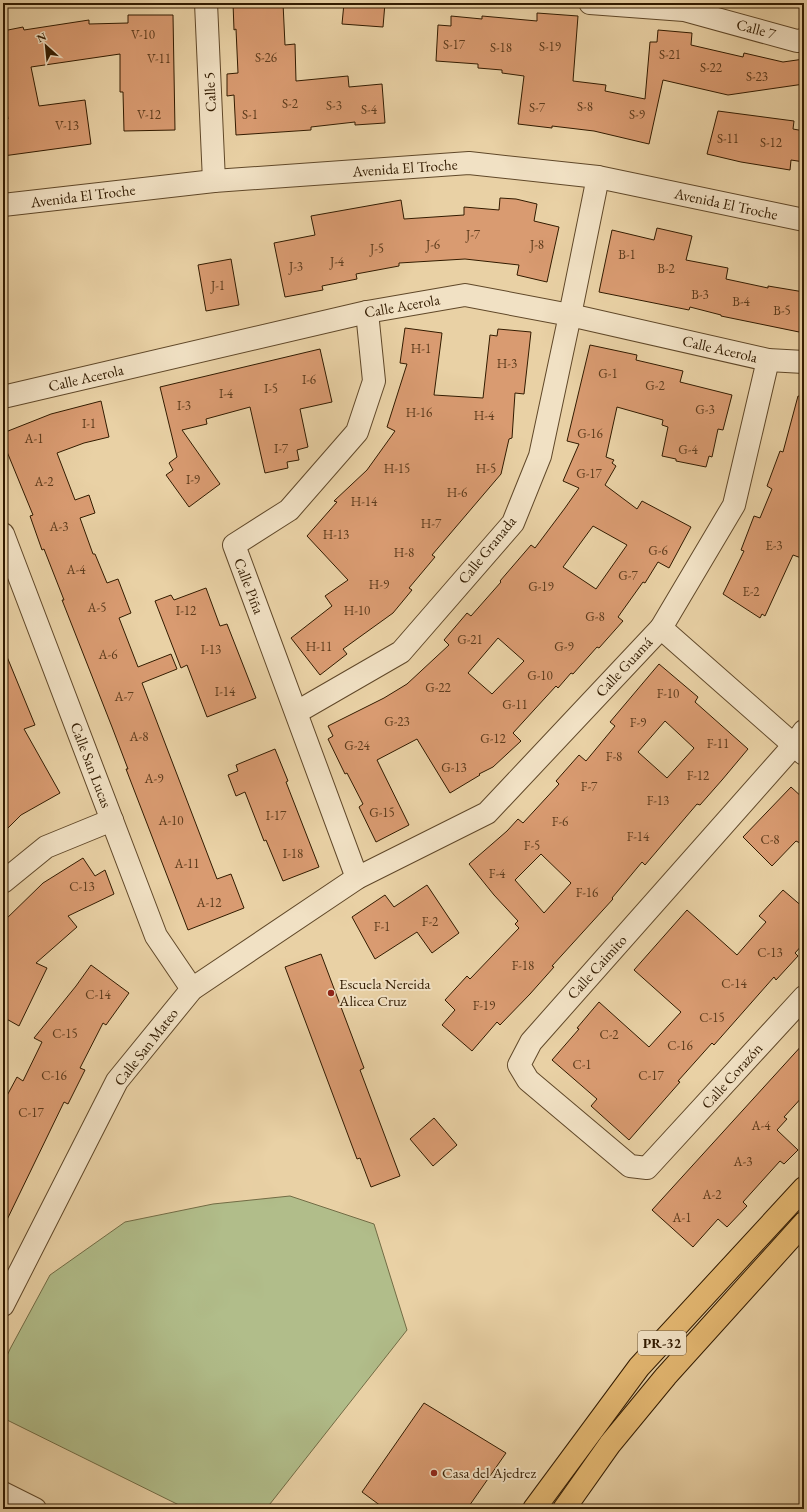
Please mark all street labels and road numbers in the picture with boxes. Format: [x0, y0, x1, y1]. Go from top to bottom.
street label: Calle 7 [734, 14, 779, 43]
street label: Calle 5 [199, 72, 220, 112]
street label: Avenida El Troche [351, 154, 458, 181]
street label: Avenida El Troche [29, 180, 136, 211]
street label: Avenida El Troche [672, 183, 780, 224]
street label: Calle Acerola [363, 290, 441, 322]
street label: Calle Acerola [681, 331, 760, 366]
street label: Calle Acerola [46, 360, 125, 395]
street label: Calle Granada [453, 512, 520, 588]
street label: Calle Piña [230, 555, 269, 617]
street label: Calle Guamá [591, 633, 656, 701]
street label: Calle San Lucas [66, 719, 117, 810]
street label: Calle Caimito [563, 930, 631, 1003]
street label: Calle San Mateo [109, 1004, 182, 1089]
street label: Calle Corazón [697, 1039, 766, 1113]
road number: PR-32 [638, 1331, 686, 1355]

